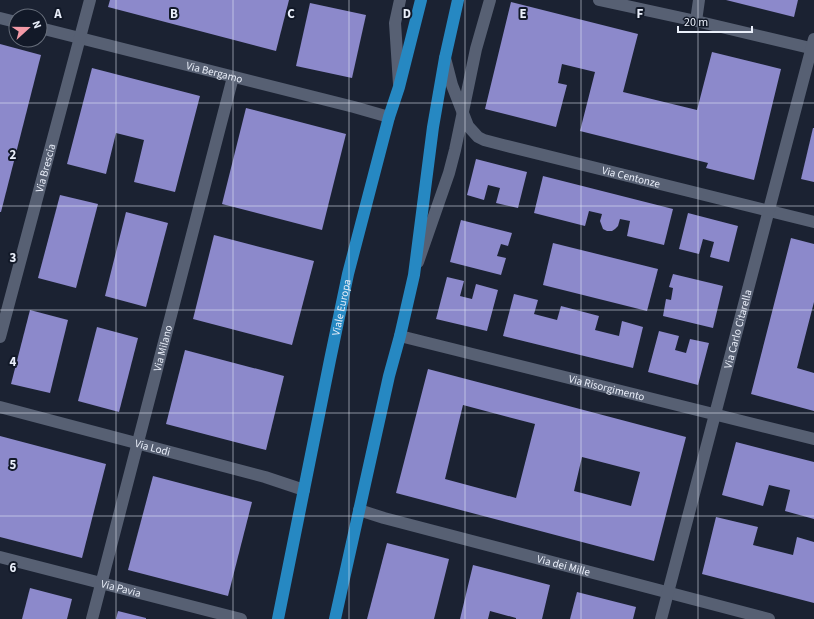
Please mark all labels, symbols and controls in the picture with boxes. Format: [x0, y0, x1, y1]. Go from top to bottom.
text: A [53, 5, 62, 23]
text: B [170, 5, 178, 23]
text: C [287, 5, 295, 23]
text: D [403, 5, 411, 23]
text: E [519, 5, 527, 23]
text: F [637, 5, 644, 23]
north arrow [8, 8, 48, 48]
scale bar [678, 8, 752, 34]
text: 20 m [684, 14, 708, 31]
text: N [29, 18, 45, 31]
street label: Via Bergamo [185, 58, 244, 87]
street label: Via Brescia [32, 142, 59, 194]
text: 2 [10, 146, 17, 164]
street label: Via Centonze [600, 163, 662, 192]
text: 3 [10, 249, 17, 267]
street label: Viale Europa [328, 278, 355, 337]
street label: Via Carlo Citarella [720, 288, 756, 370]
street label: Via Milano [150, 323, 176, 373]
text: 4 [10, 353, 17, 371]
street label: Via Risorgimento [567, 371, 646, 405]
street label: Via Lodi [133, 436, 172, 460]
text: 5 [10, 456, 17, 474]
street label: Via dei Mille [535, 551, 592, 580]
text: 6 [10, 559, 17, 577]
street label: Via Pavia [99, 576, 143, 601]

